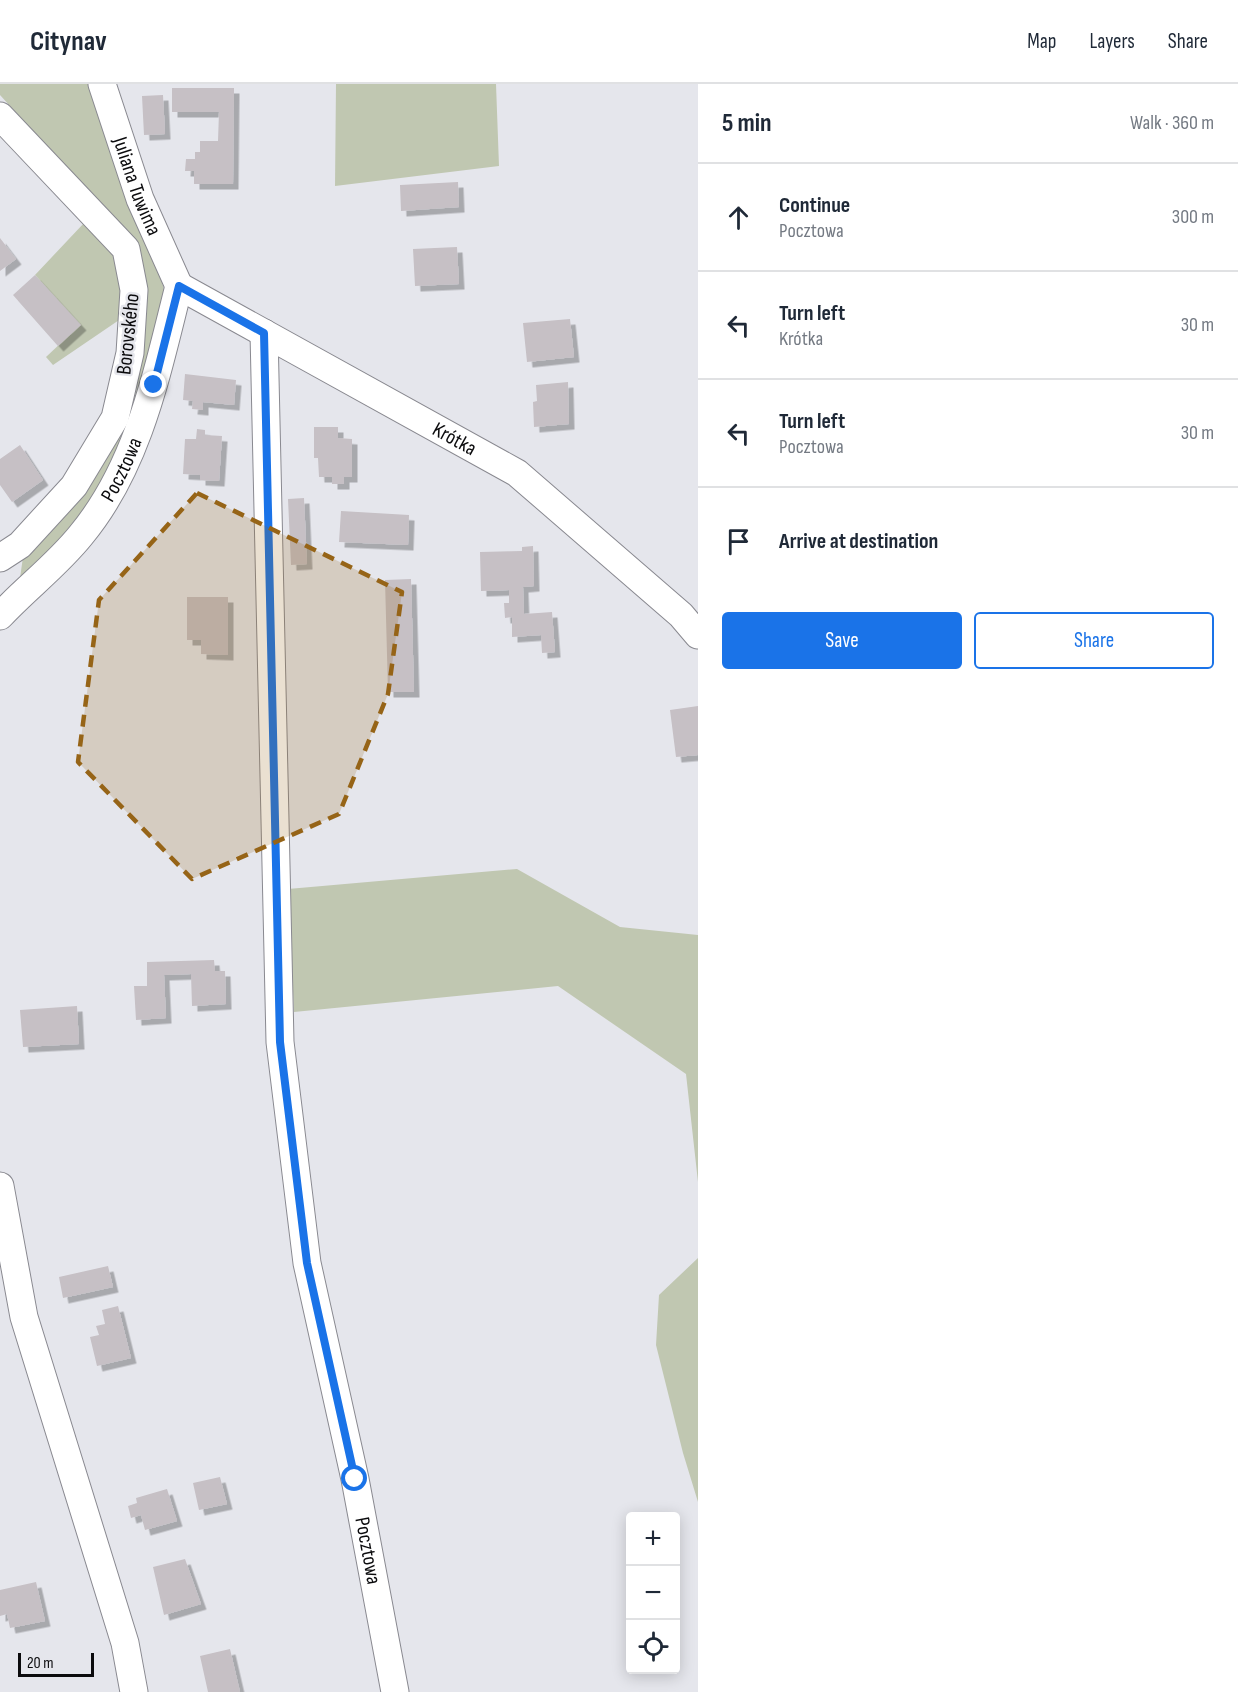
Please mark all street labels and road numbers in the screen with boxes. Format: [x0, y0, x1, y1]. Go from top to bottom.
street label: Juliana Tuwima [108, 133, 167, 239]
street label: Borovského [111, 292, 145, 376]
street label: Krótka [428, 416, 481, 461]
street label: Pocztowa [95, 434, 147, 506]
street label: Pocztowa [350, 1515, 387, 1586]

